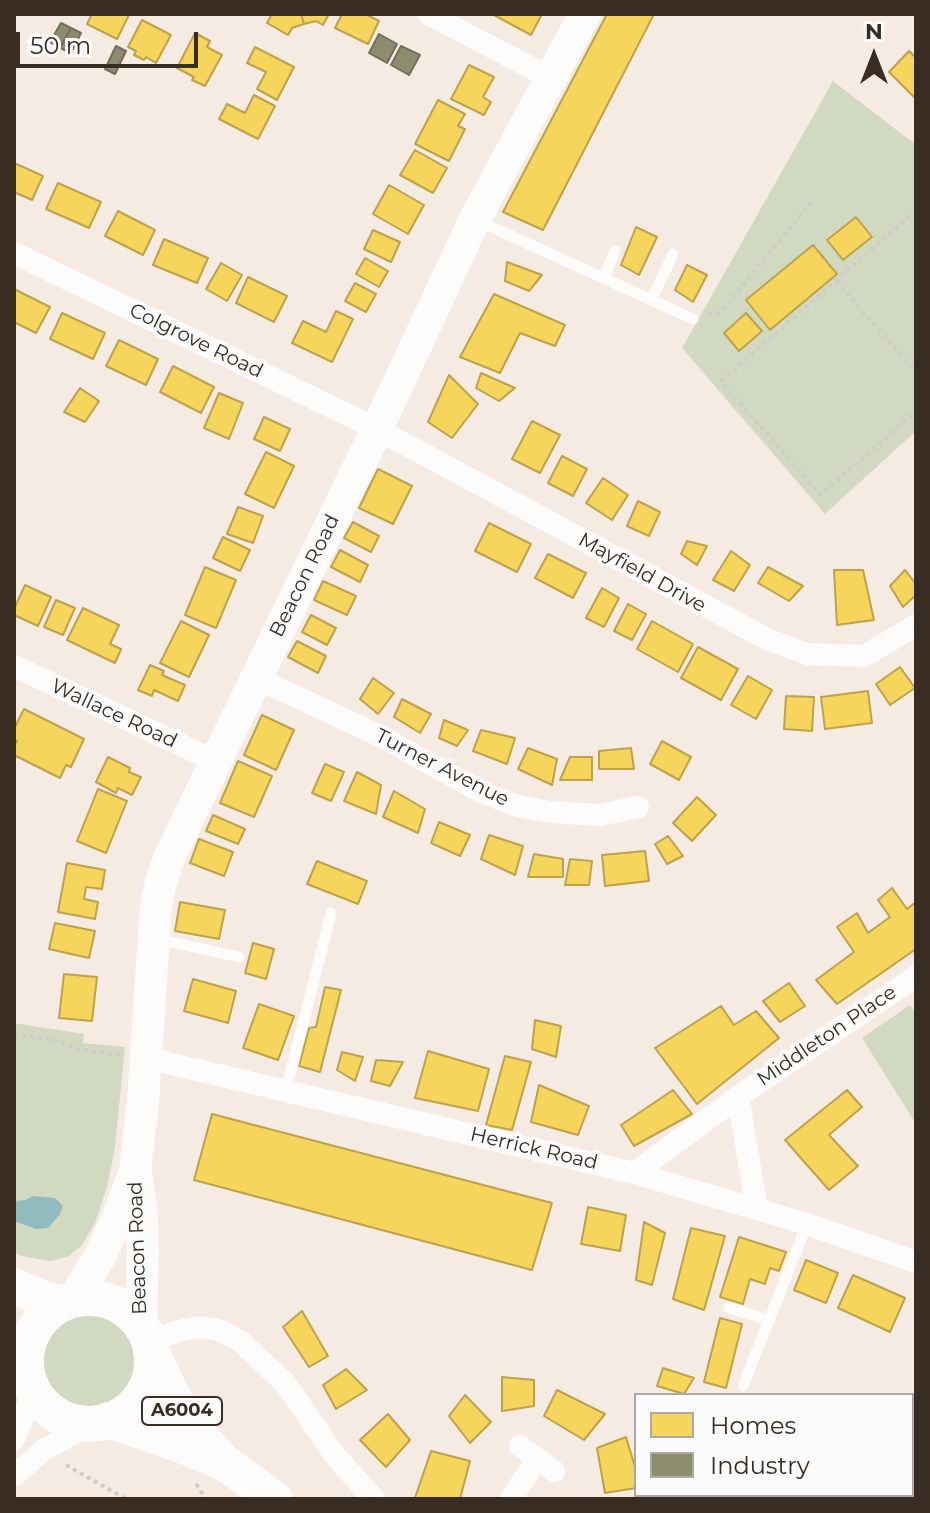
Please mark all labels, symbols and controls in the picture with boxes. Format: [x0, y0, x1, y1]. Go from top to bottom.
scale bar [20, 16, 202, 66]
north arrow [834, 16, 914, 96]
text: N [865, 18, 883, 45]
text: 50 m [30, 31, 91, 60]
street label: Colgrove Road [125, 298, 267, 384]
street label: Beacon Road [265, 511, 345, 641]
street label: Mayfield Drive [574, 528, 710, 618]
street label: Wallace Road [47, 674, 181, 754]
street label: Turner Avenue [371, 724, 513, 812]
street label: Middleton Place [753, 981, 901, 1091]
street label: Herrick Road [468, 1123, 600, 1175]
street label: Beacon Road [124, 1181, 152, 1315]
legend [634, 1393, 914, 1497]
road number: A6004 [142, 1397, 222, 1425]
text: Homes [710, 1411, 796, 1440]
text: Industry [710, 1451, 810, 1480]

